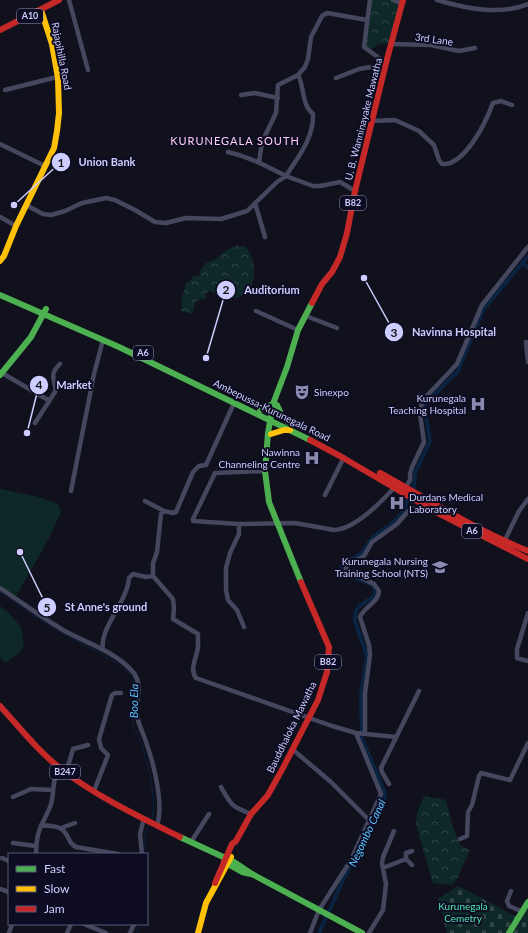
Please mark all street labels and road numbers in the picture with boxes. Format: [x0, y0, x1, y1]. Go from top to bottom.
road number: A10 [17, 9, 43, 23]
street label: Rajapihilla Road [50, 21, 74, 91]
street label: 3rd Lane [414, 30, 454, 48]
street label: U. B. Wanninayake Mawatha [342, 57, 384, 181]
road number: B82 [340, 196, 366, 210]
road number: A6 [133, 346, 153, 360]
street label: Ambepussa-Kurunegala Road [212, 376, 332, 444]
road number: A6 [462, 524, 482, 538]
road number: B82 [315, 655, 341, 669]
street label: Bauddhaloka Mawatha [264, 679, 318, 775]
road number: B247 [50, 765, 80, 779]

